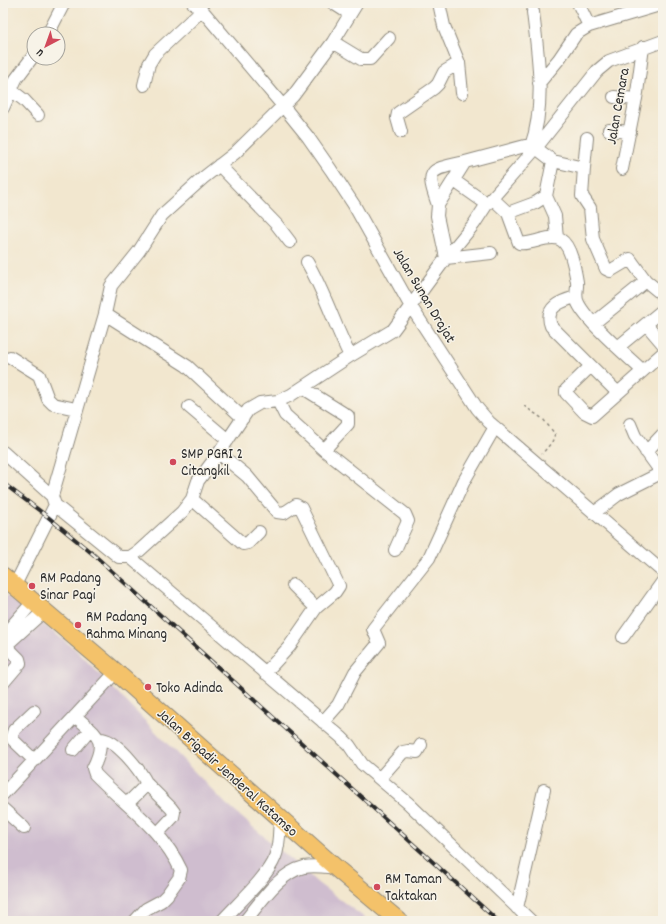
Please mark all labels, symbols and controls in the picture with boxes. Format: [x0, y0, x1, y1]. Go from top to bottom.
north arrow [26, 26, 66, 66]
text: U [33, 44, 48, 60]
street label: Jalan Cemara [601, 65, 637, 146]
street label: Jalan Sunan Drajat [386, 244, 461, 348]
place label: SMP PGRI 2 Citangkil [181, 444, 243, 483]
marker: SMP PGRI 2 Citangkil [168, 457, 178, 467]
place label: RM Padang Sinar Pagi [40, 568, 101, 607]
marker: RM Padang Sinar Pagi [27, 581, 37, 591]
place label: RM Padang Rahma Minang [86, 607, 167, 646]
marker: RM Padang Rahma Minang [73, 620, 83, 630]
place label: Toko Adinda [156, 678, 224, 700]
marker: Toko Adinda [143, 682, 153, 692]
street label: Jalan Brigadir Jenderal Katamso [151, 704, 302, 843]
place label: RM Taman Taktakan [385, 869, 442, 908]
marker: RM Taman Taktakan [372, 882, 382, 892]

